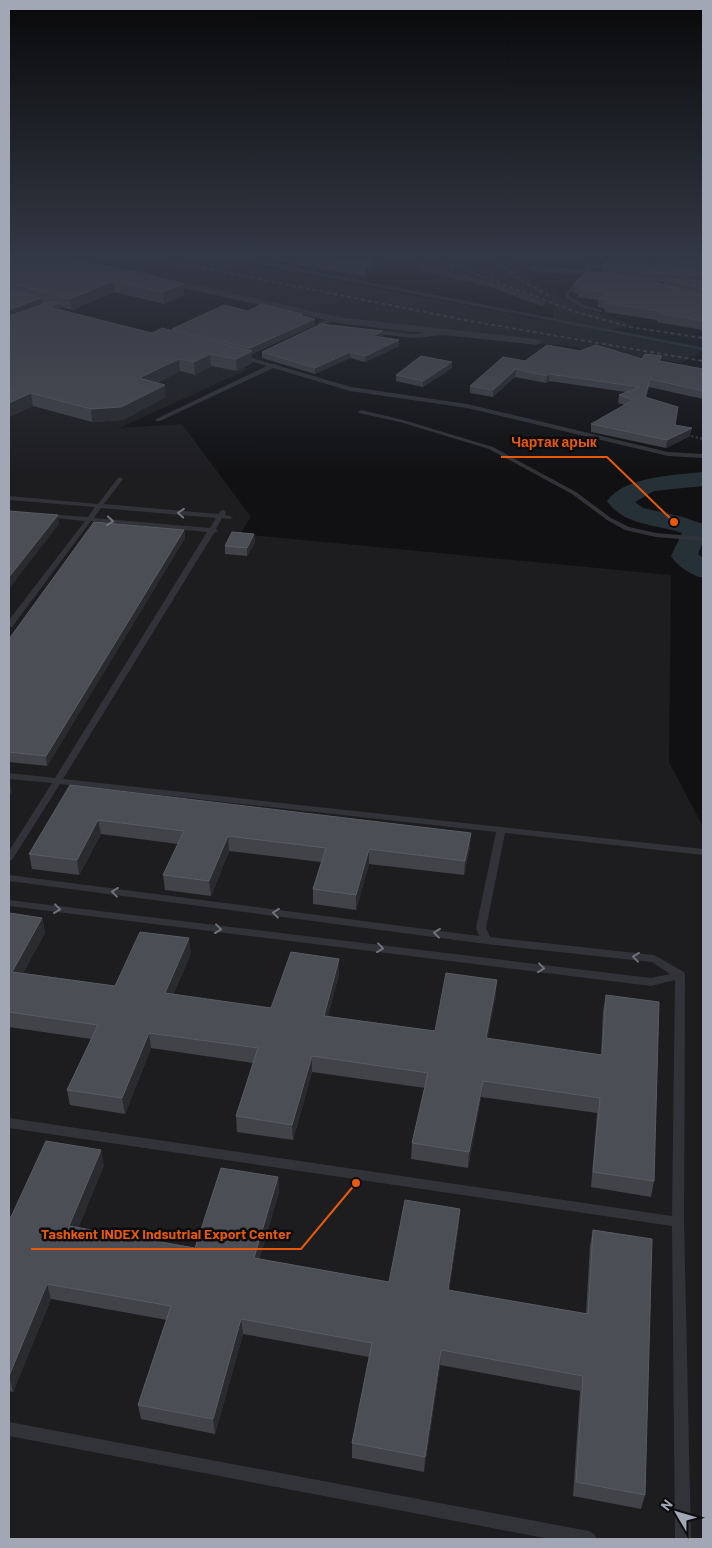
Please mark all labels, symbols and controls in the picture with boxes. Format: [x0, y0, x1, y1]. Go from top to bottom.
callout: Чартак арык [501, 428, 607, 457]
text: Чартак арык [511, 433, 598, 450]
one-way arrow [177, 507, 185, 518]
one-way arrow [106, 515, 114, 526]
one-way arrow [111, 887, 119, 898]
one-way arrow [53, 903, 61, 914]
one-way arrow [272, 908, 281, 918]
one-way arrow [214, 923, 223, 933]
one-way arrow [433, 929, 442, 939]
one-way arrow [375, 943, 384, 953]
one-way arrow [632, 952, 640, 963]
one-way arrow [537, 962, 545, 973]
callout: Tashkent INDEX Indsutrial Export Center [31, 1220, 301, 1249]
text: Tashkent INDEX Indsutrial Export Center [41, 1225, 292, 1242]
north arrow [652, 1488, 702, 1538]
text: N [657, 1496, 676, 1514]

